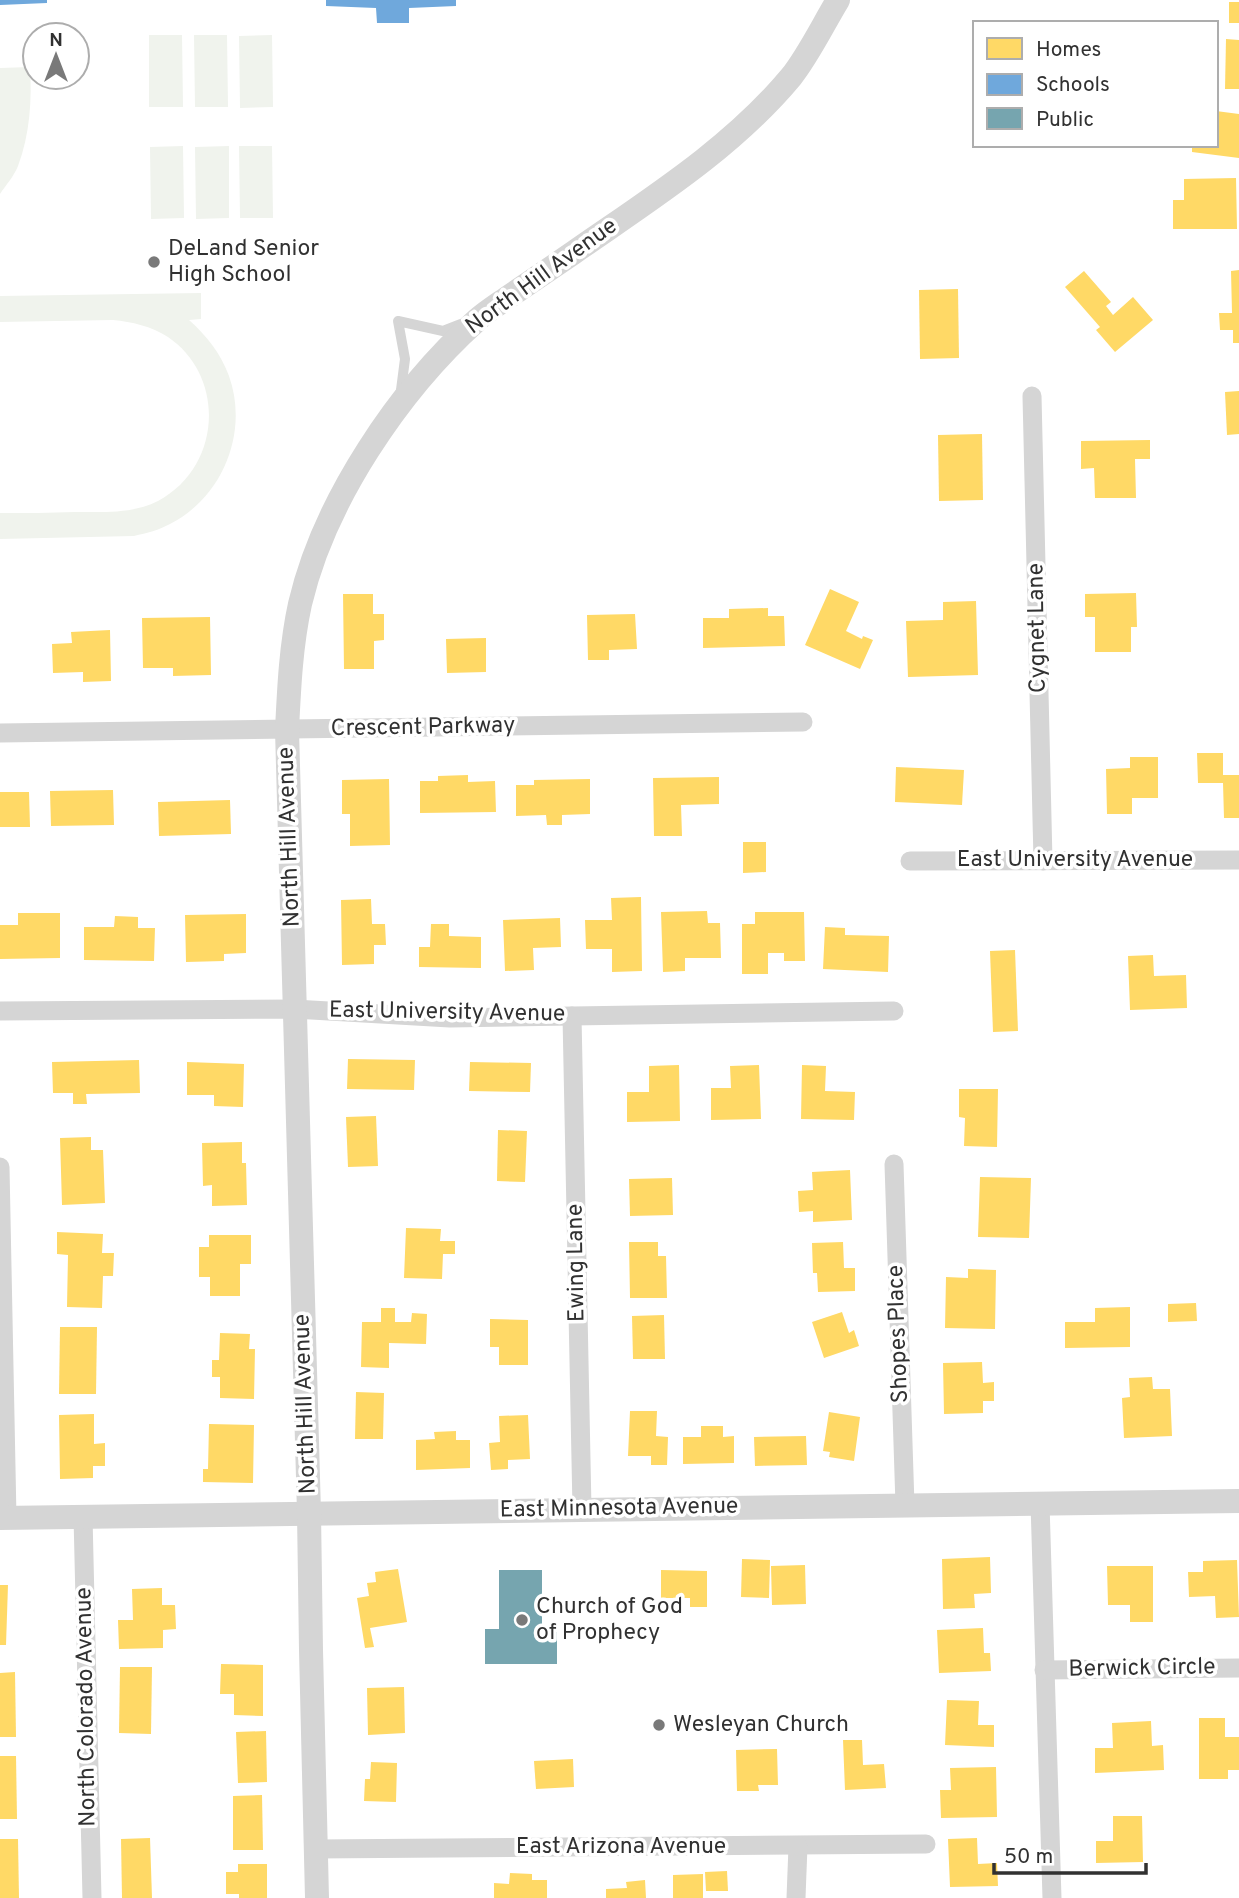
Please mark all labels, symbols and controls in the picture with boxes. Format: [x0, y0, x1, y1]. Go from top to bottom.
north arrow [21, 21, 91, 91]
legend [973, 21, 1218, 147]
text: N [49, 29, 63, 53]
text: Homes [1036, 37, 1101, 64]
text: Schools [1036, 72, 1110, 99]
text: Public [1036, 107, 1094, 134]
street label: North Hill Avenue [461, 212, 623, 342]
place label: DeLand Senior High School [168, 235, 319, 290]
marker: DeLand Senior High School [146, 254, 162, 270]
street label: Cygnet Lane [1022, 563, 1054, 693]
street label: Crescent Parkway [331, 712, 515, 744]
street label: North Hill Avenue [272, 746, 308, 928]
street label: East University Avenue [957, 846, 1193, 875]
street label: East University Avenue [329, 996, 565, 1030]
street label: Ewing Lane [561, 1204, 593, 1322]
street label: Shopes Place [882, 1264, 916, 1404]
street label: North Hill Avenue [288, 1313, 324, 1495]
street label: East Minnesota Avenue [499, 1492, 739, 1526]
street label: North Colorado Avenue [70, 1587, 104, 1827]
place label: Church of God of Prophecy [536, 1593, 683, 1648]
marker: Church of God of Prophecy [514, 1612, 530, 1628]
street label: Berwick Circle [1068, 1653, 1216, 1685]
place label: Wesleyan Church [673, 1711, 849, 1740]
marker: Wesleyan Church [651, 1717, 667, 1733]
scale bar [994, 1832, 1146, 1876]
street label: East Arizona Avenue [516, 1833, 726, 1862]
text: 50 m [1004, 1844, 1053, 1871]

